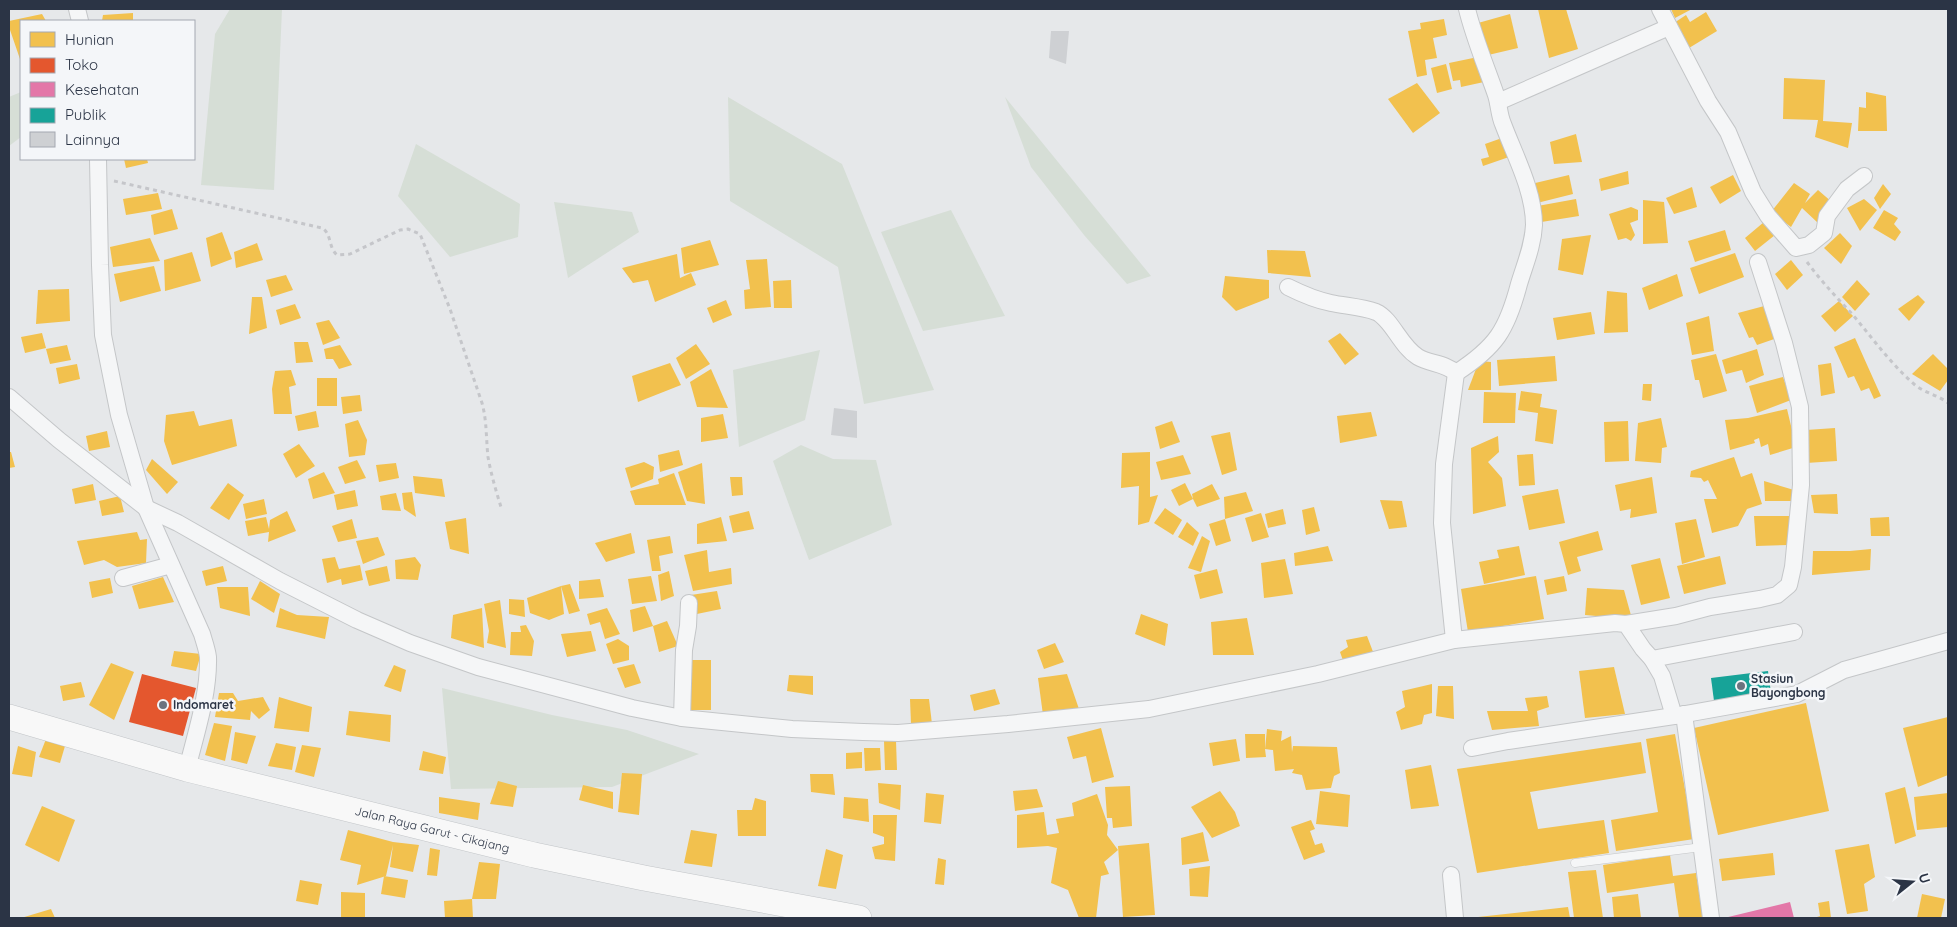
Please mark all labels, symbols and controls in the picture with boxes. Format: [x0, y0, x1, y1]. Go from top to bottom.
legend [20, 20, 195, 160]
text: Hunian [65, 30, 114, 49]
text: Toko [65, 55, 98, 74]
text: Kesehatan [65, 80, 139, 99]
text: Publik [65, 105, 106, 124]
text: Lainnya [65, 130, 120, 149]
place label: Stasiun Bayongbong [1751, 671, 1826, 700]
marker: Stasiun Bayongbong [1735, 680, 1747, 692]
place label: Indomaret [173, 697, 234, 712]
marker: Indomaret [157, 699, 169, 711]
street label: Jalan Raya Garut - Cikajang [353, 803, 511, 856]
north arrow [1887, 857, 1937, 907]
text: U [1914, 871, 1934, 886]

